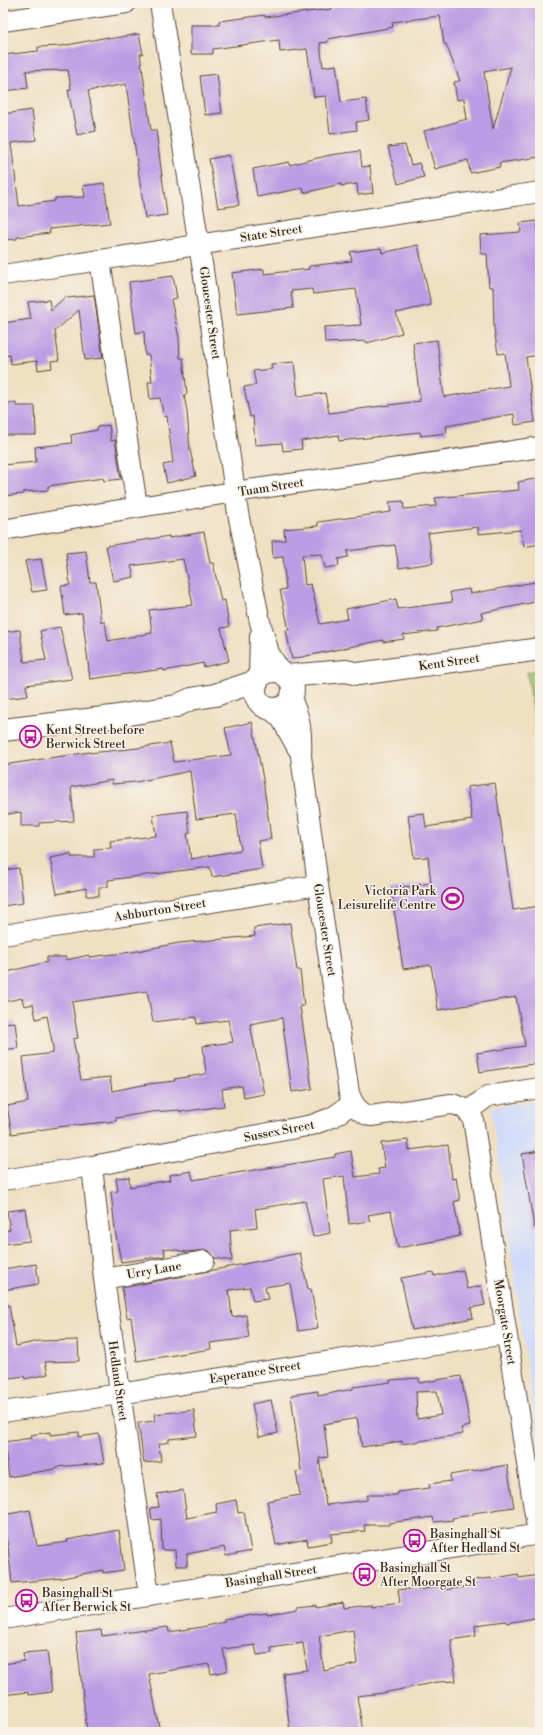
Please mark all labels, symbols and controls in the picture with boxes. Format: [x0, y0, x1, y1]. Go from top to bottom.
street label: State Street [239, 221, 304, 246]
street label: Gloucester Street [196, 266, 224, 361]
street label: Tuam Street [237, 475, 306, 500]
street label: Kent Street [418, 651, 481, 674]
place label: Kent Street before Berwick Street [45, 723, 145, 752]
bus stop icon: Kent Street before Berwick Street [17, 724, 43, 750]
street label: Gloucester Street [310, 883, 339, 978]
place label: Victoria Park Leisurelife Centre [338, 884, 437, 913]
sports icon: Victoria Park Leisurelife Centre [439, 885, 465, 911]
street label: Ashburton Street [112, 896, 208, 925]
street label: Sussex Street [243, 1117, 316, 1146]
street label: Urry Lane [126, 1258, 183, 1283]
street label: Moorgate Street [490, 1278, 519, 1367]
street label: Hedland Street [104, 1340, 131, 1423]
street label: Esperance Street [208, 1358, 302, 1387]
place label: Basinghall St After Hedland St [429, 1527, 521, 1556]
bus stop icon: Basinghall St After Hedland St [401, 1528, 427, 1554]
place label: Basinghall St After Moorgate St [379, 1561, 477, 1590]
street label: Basinghall Street [223, 1562, 319, 1591]
bus stop icon: Basinghall St After Moorgate St [352, 1562, 378, 1588]
place label: Basinghall St After Berwick St [41, 1586, 132, 1615]
bus stop icon: Basinghall St After Berwick St [13, 1587, 39, 1613]

